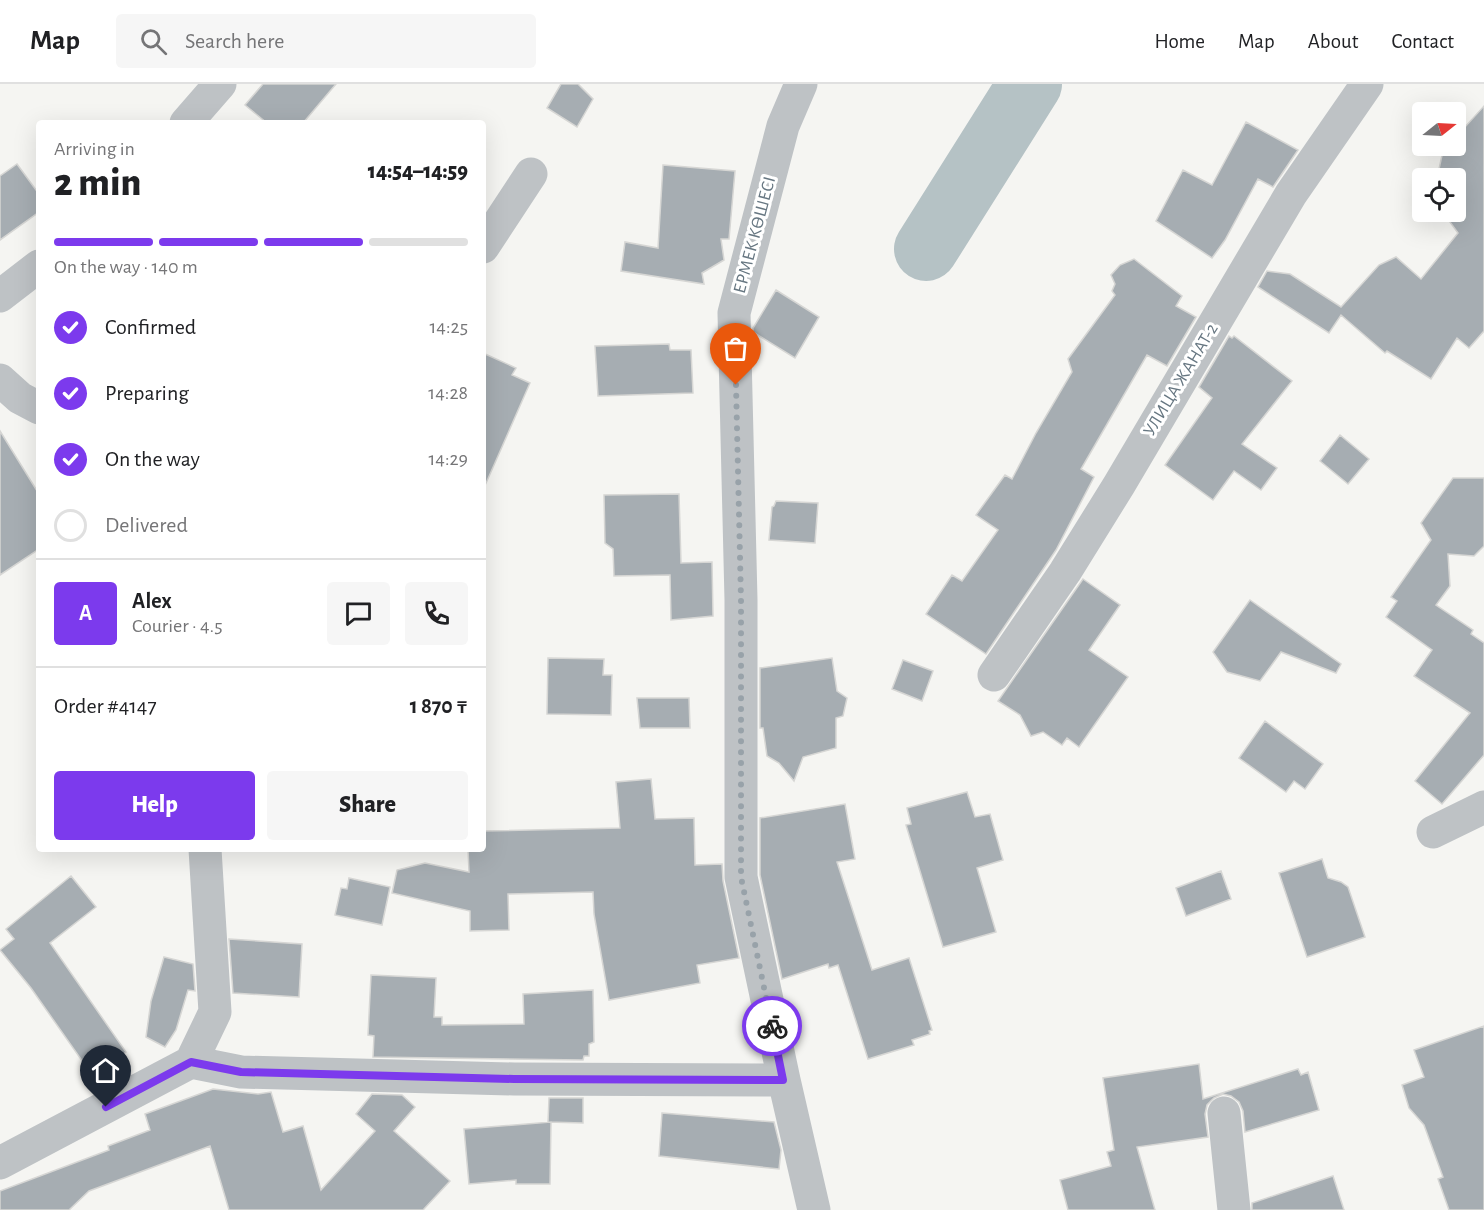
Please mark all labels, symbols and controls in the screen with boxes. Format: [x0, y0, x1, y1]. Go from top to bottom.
search box [116, 14, 536, 68]
icon: search [137, 25, 170, 58]
text: Map [30, 27, 80, 55]
text: Search here [185, 30, 284, 52]
text: Home [1154, 31, 1205, 52]
text: Map [1238, 31, 1275, 52]
text: About [1308, 31, 1358, 52]
text: Contact [1391, 31, 1454, 52]
north arrow [1412, 102, 1466, 156]
map controls [1412, 102, 1466, 222]
text: Arriving in [54, 139, 135, 159]
text: 14:54–14:59 [368, 160, 468, 182]
text: 2 min [54, 164, 141, 203]
button: locate [1412, 168, 1466, 222]
street label: ЕРМЕК КӨШЕСІ [731, 174, 779, 296]
text: On the way · 140 m [54, 257, 198, 277]
icon: check [54, 311, 87, 344]
text: Confirmed [105, 316, 196, 338]
text: 14:25 [429, 317, 468, 337]
street label: УЛИЦА ЖАНАТ-2 [1140, 321, 1222, 439]
pin [710, 323, 761, 385]
icon: bag [719, 332, 752, 365]
icon: check [54, 377, 87, 410]
text: Preparing [105, 382, 189, 404]
text: 14:28 [428, 383, 468, 403]
icon: check [54, 443, 87, 476]
text: On the way [105, 448, 200, 470]
text: 14:29 [428, 449, 468, 469]
text: Delivered [105, 514, 188, 536]
button: chat [327, 582, 390, 645]
button: phone [405, 582, 468, 645]
text: Alex [132, 590, 172, 612]
text: A [79, 602, 92, 624]
text: Courier · 4.5 [132, 616, 223, 636]
text: Order #4147 [54, 695, 157, 717]
text: 1 870 ₸ [410, 695, 468, 717]
button: Help [54, 771, 255, 840]
button: Share [267, 771, 468, 840]
courier [742, 996, 802, 1056]
icon: bike [756, 1010, 789, 1043]
pin [80, 1045, 131, 1107]
icon: home [89, 1054, 122, 1087]

